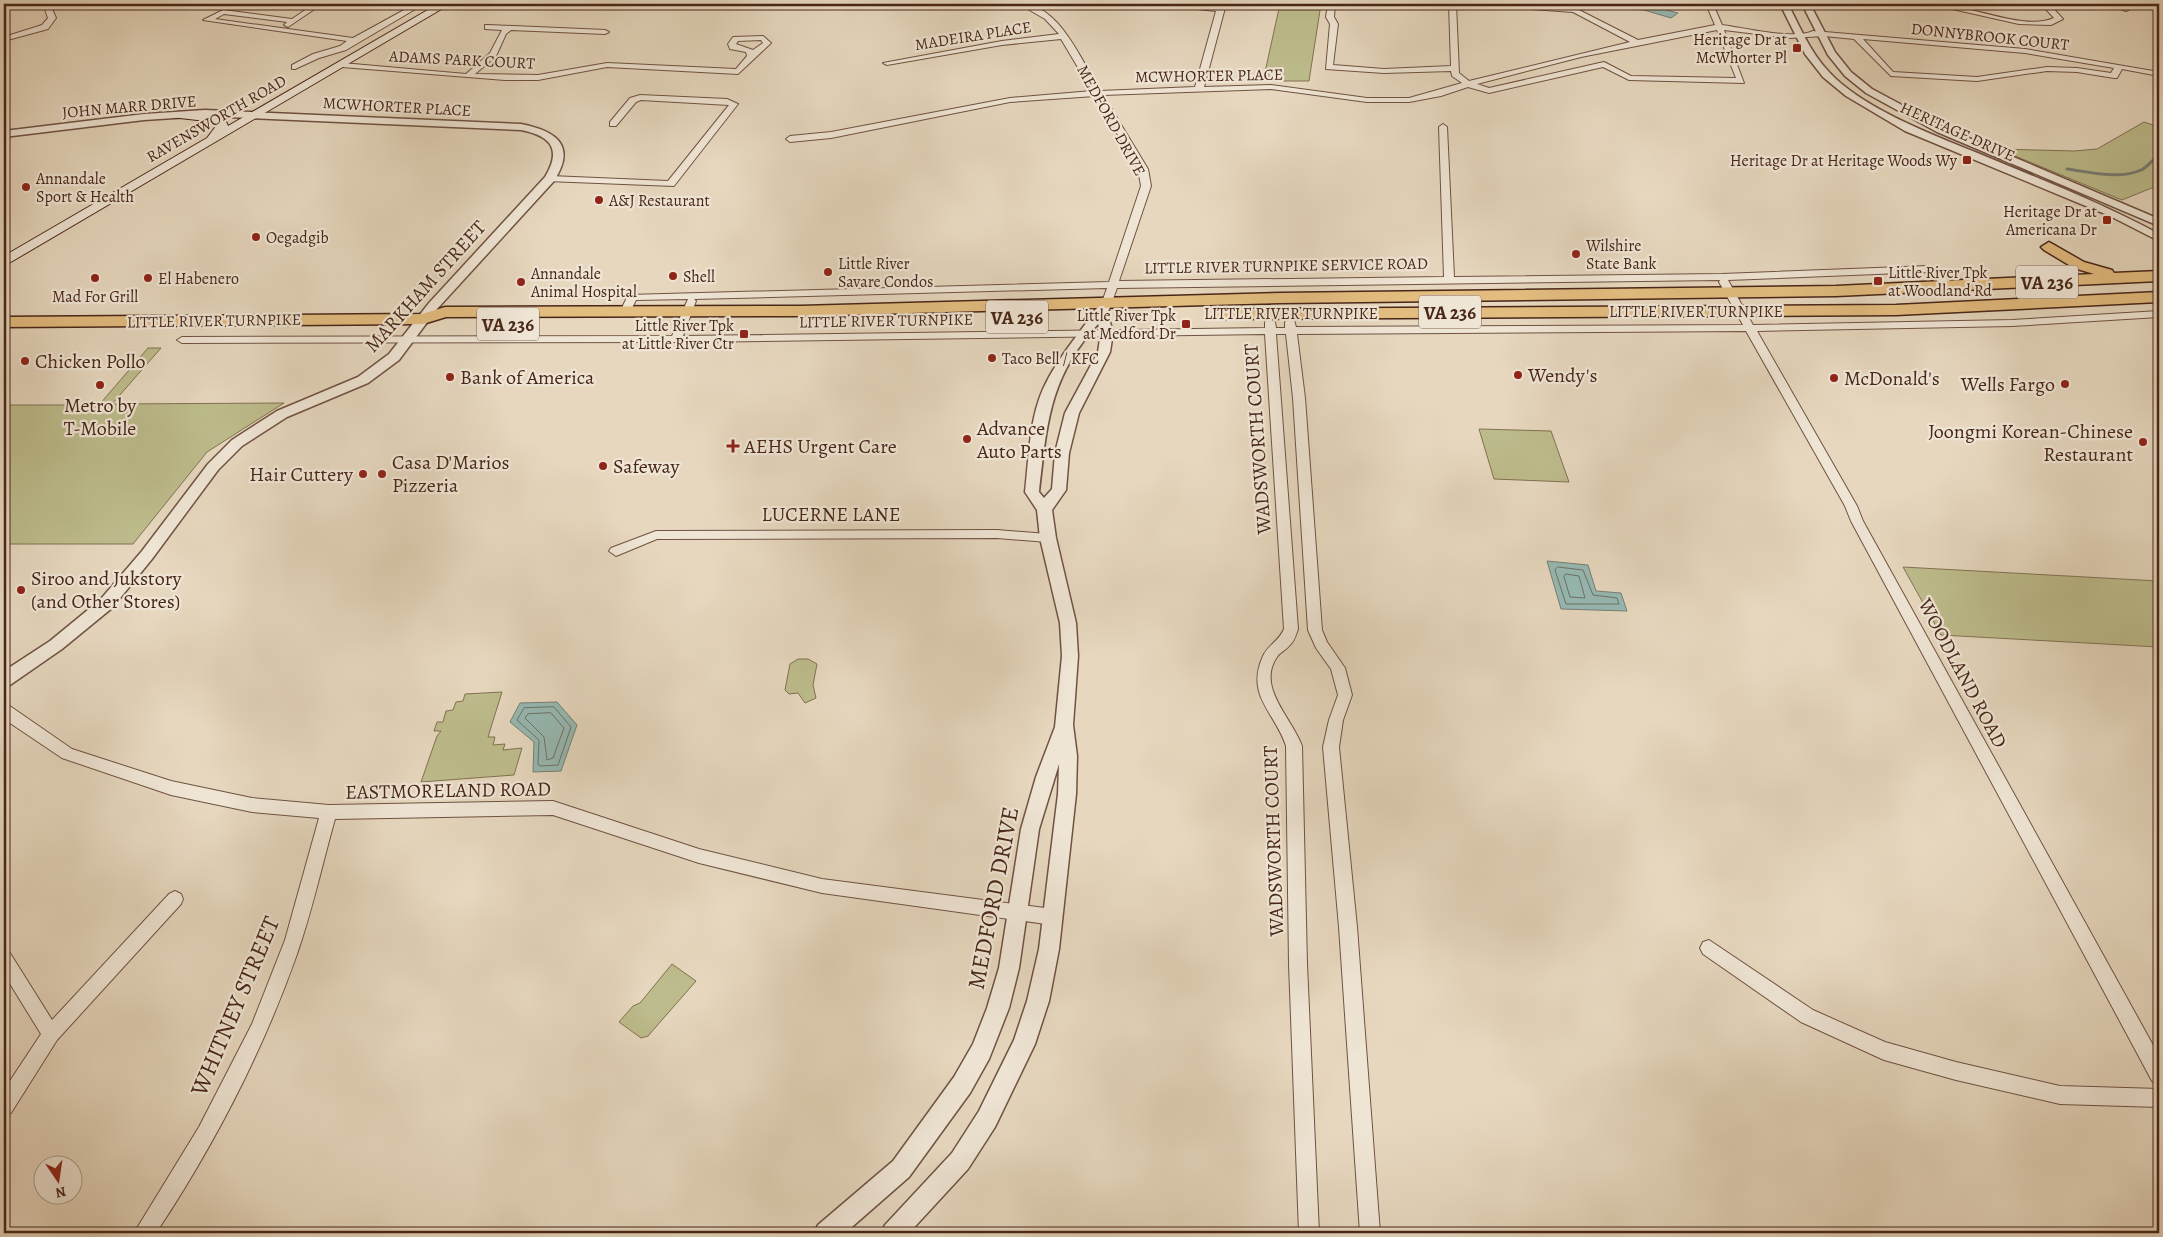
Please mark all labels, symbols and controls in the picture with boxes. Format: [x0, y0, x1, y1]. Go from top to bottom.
street label: MADEIRA PLACE [913, 16, 1033, 56]
street label: DONNYBROOK COURT [1910, 18, 2070, 56]
place label: Heritage Dr at McWhorter Pl [1693, 29, 1787, 69]
marker: Heritage Dr at McWhorter Pl [1791, 42, 1803, 54]
street label: ADAMS PARK COURT [387, 45, 536, 75]
street label: MEDFORD DRIVE [1072, 61, 1151, 180]
street label: MCWHORTER PLACE [1135, 64, 1283, 88]
street label: RAVENSWORTH ROAD [143, 70, 290, 168]
street label: JOHN MARR DRIVE [61, 90, 197, 124]
street label: MCWHORTER PLACE [322, 92, 472, 122]
street label: HERITAGE DRIVE [1897, 97, 2019, 167]
place label: Heritage Dr at Heritage Woods Wy [1730, 150, 1958, 172]
marker: Heritage Dr at Heritage Woods Wy [1961, 154, 1973, 166]
place label: Annandale Sport & Health [35, 168, 134, 208]
marker: Annandale Sport & Health [20, 181, 32, 193]
place label: A&J Restaurant [608, 190, 710, 212]
marker: A&J Restaurant [593, 194, 605, 206]
place label: Heritage Dr at Americana Dr [2003, 201, 2097, 241]
street label: MARKHAM STREET [359, 214, 492, 358]
marker: Heritage Dr at Americana Dr [2101, 214, 2113, 226]
place label: Oegadgib [266, 227, 329, 249]
marker: Oegadgib [250, 231, 262, 243]
place label: Wilshire State Bank [1585, 235, 1657, 275]
marker: Wilshire State Bank [1570, 248, 1582, 260]
place label: Little River Savare Condos [838, 253, 933, 293]
street label: LITTLE RIVER TURNPIKE SERVICE ROAD [1144, 253, 1428, 279]
place label: Little River Tpk at Woodland Rd [1888, 262, 1992, 302]
place label: Annandale Animal Hospital [530, 263, 637, 303]
place label: Shell [683, 266, 715, 288]
marker: Little River Savare Condos [822, 266, 834, 278]
road number: VA 236 [2016, 266, 2078, 298]
place label: El Habenero [158, 268, 239, 290]
marker: Shell [667, 270, 679, 282]
marker: Mad For Grill [89, 272, 101, 284]
marker: El Habenero [142, 272, 154, 284]
marker: Little River Tpk at Woodland Rd [1872, 275, 1884, 287]
marker: Annandale Animal Hospital [515, 276, 527, 288]
place label: Mad For Grill [52, 286, 138, 308]
road number: VA 236 [1419, 296, 1481, 328]
road number: VA 236 [986, 300, 1048, 334]
street label: LITTLE RIVER TURNPIKE [1609, 301, 1783, 323]
street label: LITTLE RIVER TURNPIKE [1204, 303, 1378, 325]
place label: Little River Tpk at Medford Dr [1076, 305, 1176, 345]
street label: LITTLE RIVER TURNPIKE [127, 308, 301, 334]
road number: VA 236 [477, 308, 539, 340]
street label: LITTLE RIVER TURNPIKE [799, 308, 973, 334]
place label: Little River Tpk at Little River Ctr [622, 315, 734, 355]
marker: Little River Tpk at Medford Dr [1180, 318, 1192, 330]
marker: Little River Tpk at Little River Ctr [738, 328, 750, 340]
street label: WADSWORTH COURT [1237, 343, 1278, 536]
place label: Chicken Pollo [35, 348, 146, 375]
place label: Taco Bell / KFC [1002, 348, 1099, 370]
marker: Taco Bell / KFC [986, 352, 998, 364]
marker: Chicken Pollo [19, 355, 31, 367]
place label: Wendy's [1527, 362, 1597, 389]
place label: Bank of America [460, 364, 595, 391]
place label: McDonald's [1844, 365, 1940, 392]
marker: Wendy's [1512, 369, 1524, 381]
marker: Bank of America [444, 371, 456, 383]
place label: Wells Fargo [1960, 371, 2055, 398]
marker: McDonald's [1828, 372, 1840, 384]
marker: Wells Fargo [2059, 378, 2071, 390]
marker: Metro by T-Mobile [94, 379, 106, 391]
place label: Metro by T-Mobile [64, 392, 137, 442]
place label: Advance Auto Parts [976, 415, 1062, 465]
place label: Joongmi Korean-Chinese Restaurant [1928, 418, 2133, 468]
place label: AEHS Urgent Care [743, 433, 897, 460]
marker: Advance Auto Parts [961, 433, 973, 445]
marker: Joongmi Korean-Chinese Restaurant [2137, 436, 2149, 448]
marker: AEHS Urgent Care [726, 439, 740, 453]
place label: Casa D'Marios Pizzeria [392, 449, 510, 499]
place label: Safeway [613, 453, 680, 480]
marker: Safeway [597, 460, 609, 472]
place label: Hair Cuttery [249, 461, 354, 488]
marker: Hair Cuttery [357, 468, 369, 480]
marker: Casa D'Marios Pizzeria [376, 468, 388, 480]
street label: LUCERNE LANE [762, 501, 901, 528]
place label: Siroo and Jukstory (and Other Stores) [31, 565, 183, 615]
marker: Siroo and Jukstory (and Other Stores) [15, 584, 27, 596]
street label: WOODLAND ROAD [1911, 593, 2013, 753]
street label: WADSWORTH COURT [1257, 745, 1290, 938]
street label: EASTMORELAND ROAD [345, 775, 551, 806]
street label: MEDFORD DRIVE [960, 804, 1026, 992]
street label: WHITNEY STREET [182, 911, 287, 1102]
north arrow [32, 1154, 82, 1204]
text: N [54, 1182, 68, 1203]

